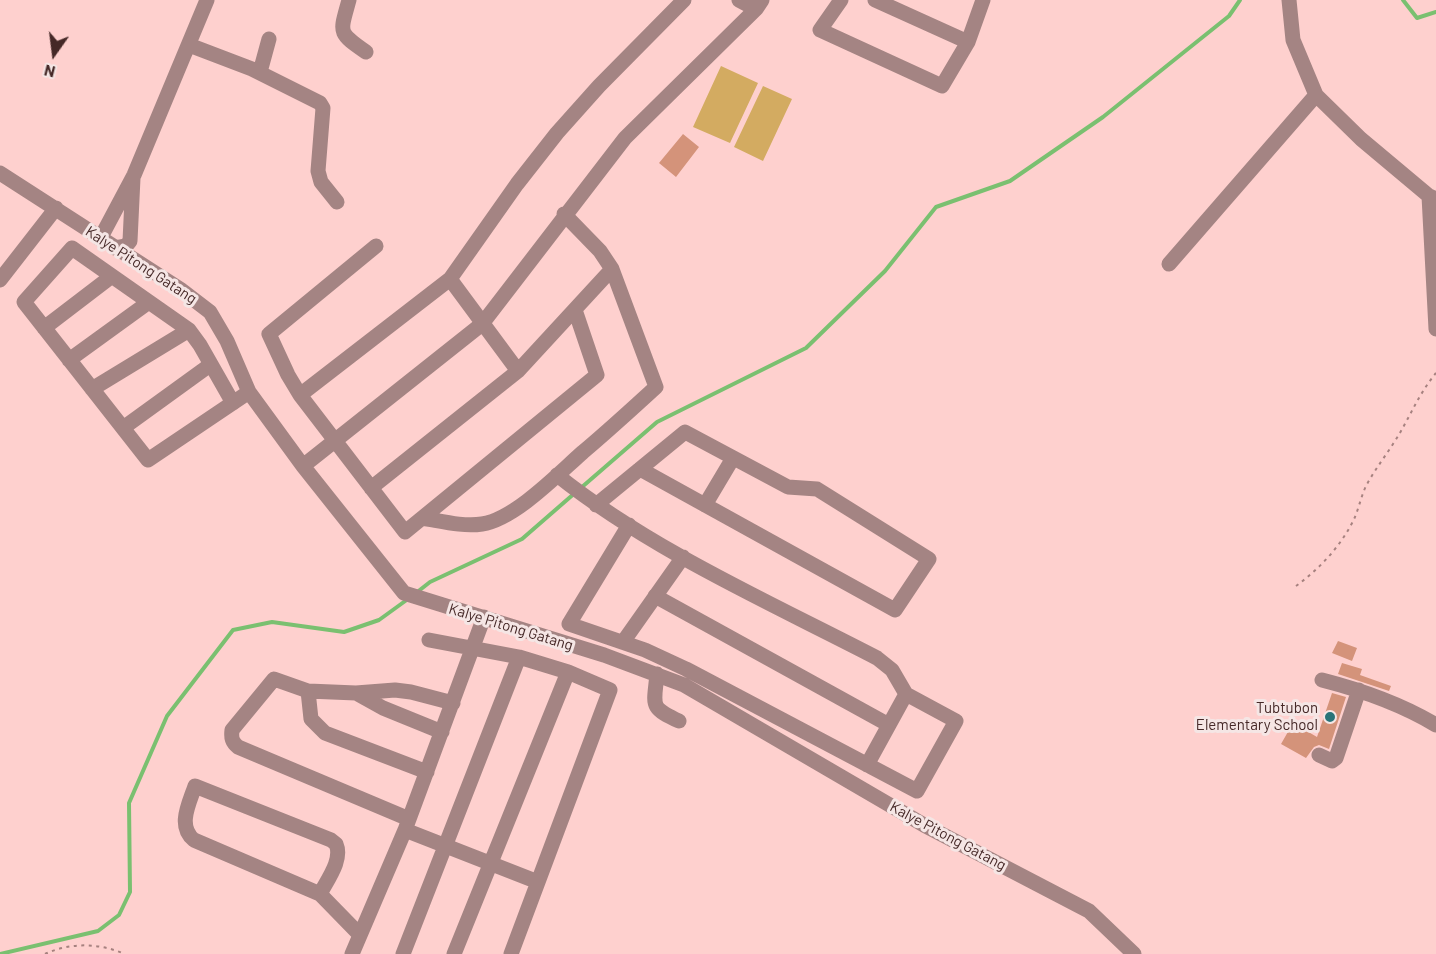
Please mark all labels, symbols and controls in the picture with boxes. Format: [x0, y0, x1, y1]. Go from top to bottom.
north arrow [24, 24, 84, 84]
text: N [42, 61, 57, 82]
street label: Kalye Pitong Gatang [82, 222, 200, 308]
street label: Kalye Pitong Gatang [447, 600, 575, 654]
place label: Tubtubon Elementary School [1196, 699, 1318, 734]
marker: Tubtubon Elementary School [1323, 710, 1337, 724]
street label: Kalye Pitong Gatang [887, 798, 1009, 874]

